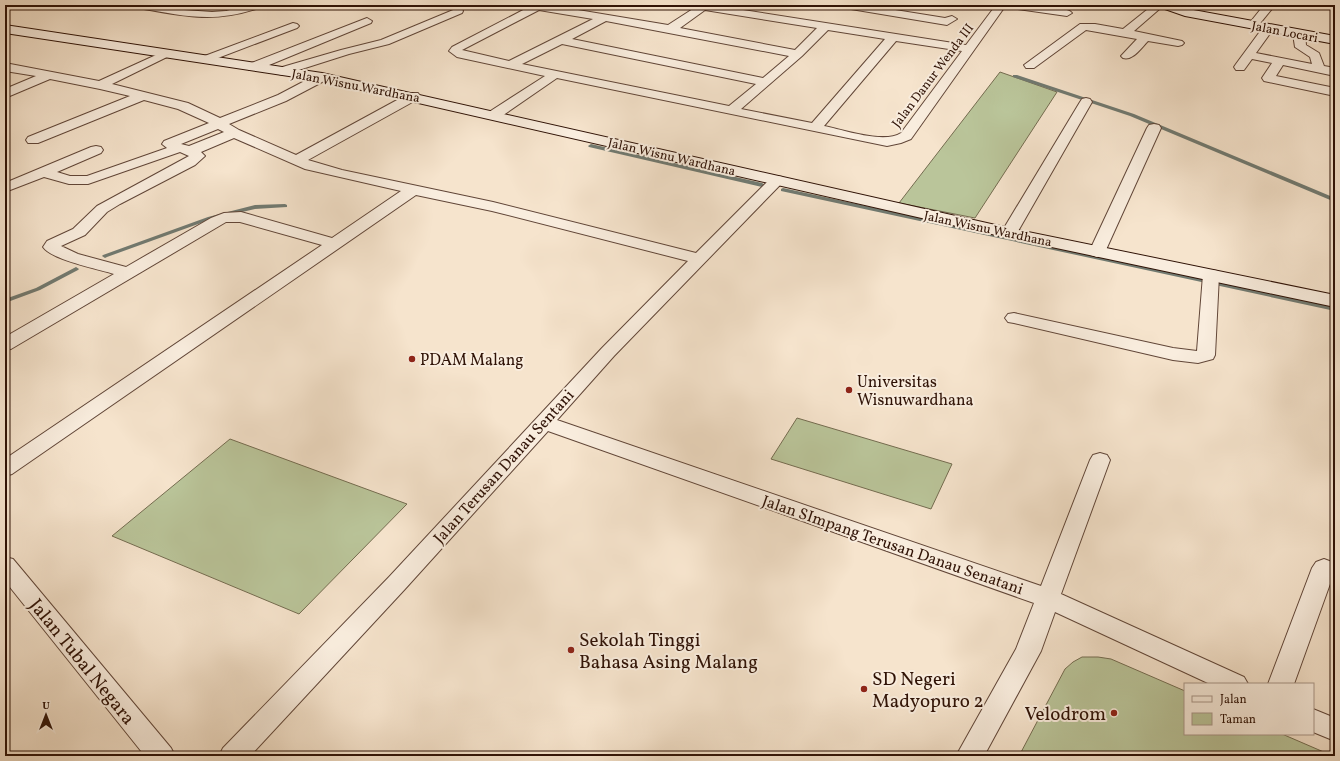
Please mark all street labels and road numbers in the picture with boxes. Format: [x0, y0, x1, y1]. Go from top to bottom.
street label: Jalan Locari [1250, 18, 1319, 48]
street label: Jalan Danur Wenda III [888, 20, 979, 132]
street label: Jalan Wisnu Wardhana [290, 66, 421, 108]
street label: Jalan Wisnu Wardhana [606, 135, 737, 181]
street label: Jalan Wisnu Wardhana [922, 208, 1053, 252]
street label: Jalan Terusan Danau Sentani [429, 385, 580, 549]
street label: Jalan SImpang Terusan Danau Senatani [759, 491, 1026, 601]
street label: Jalan Tubal Negara [22, 594, 140, 731]

